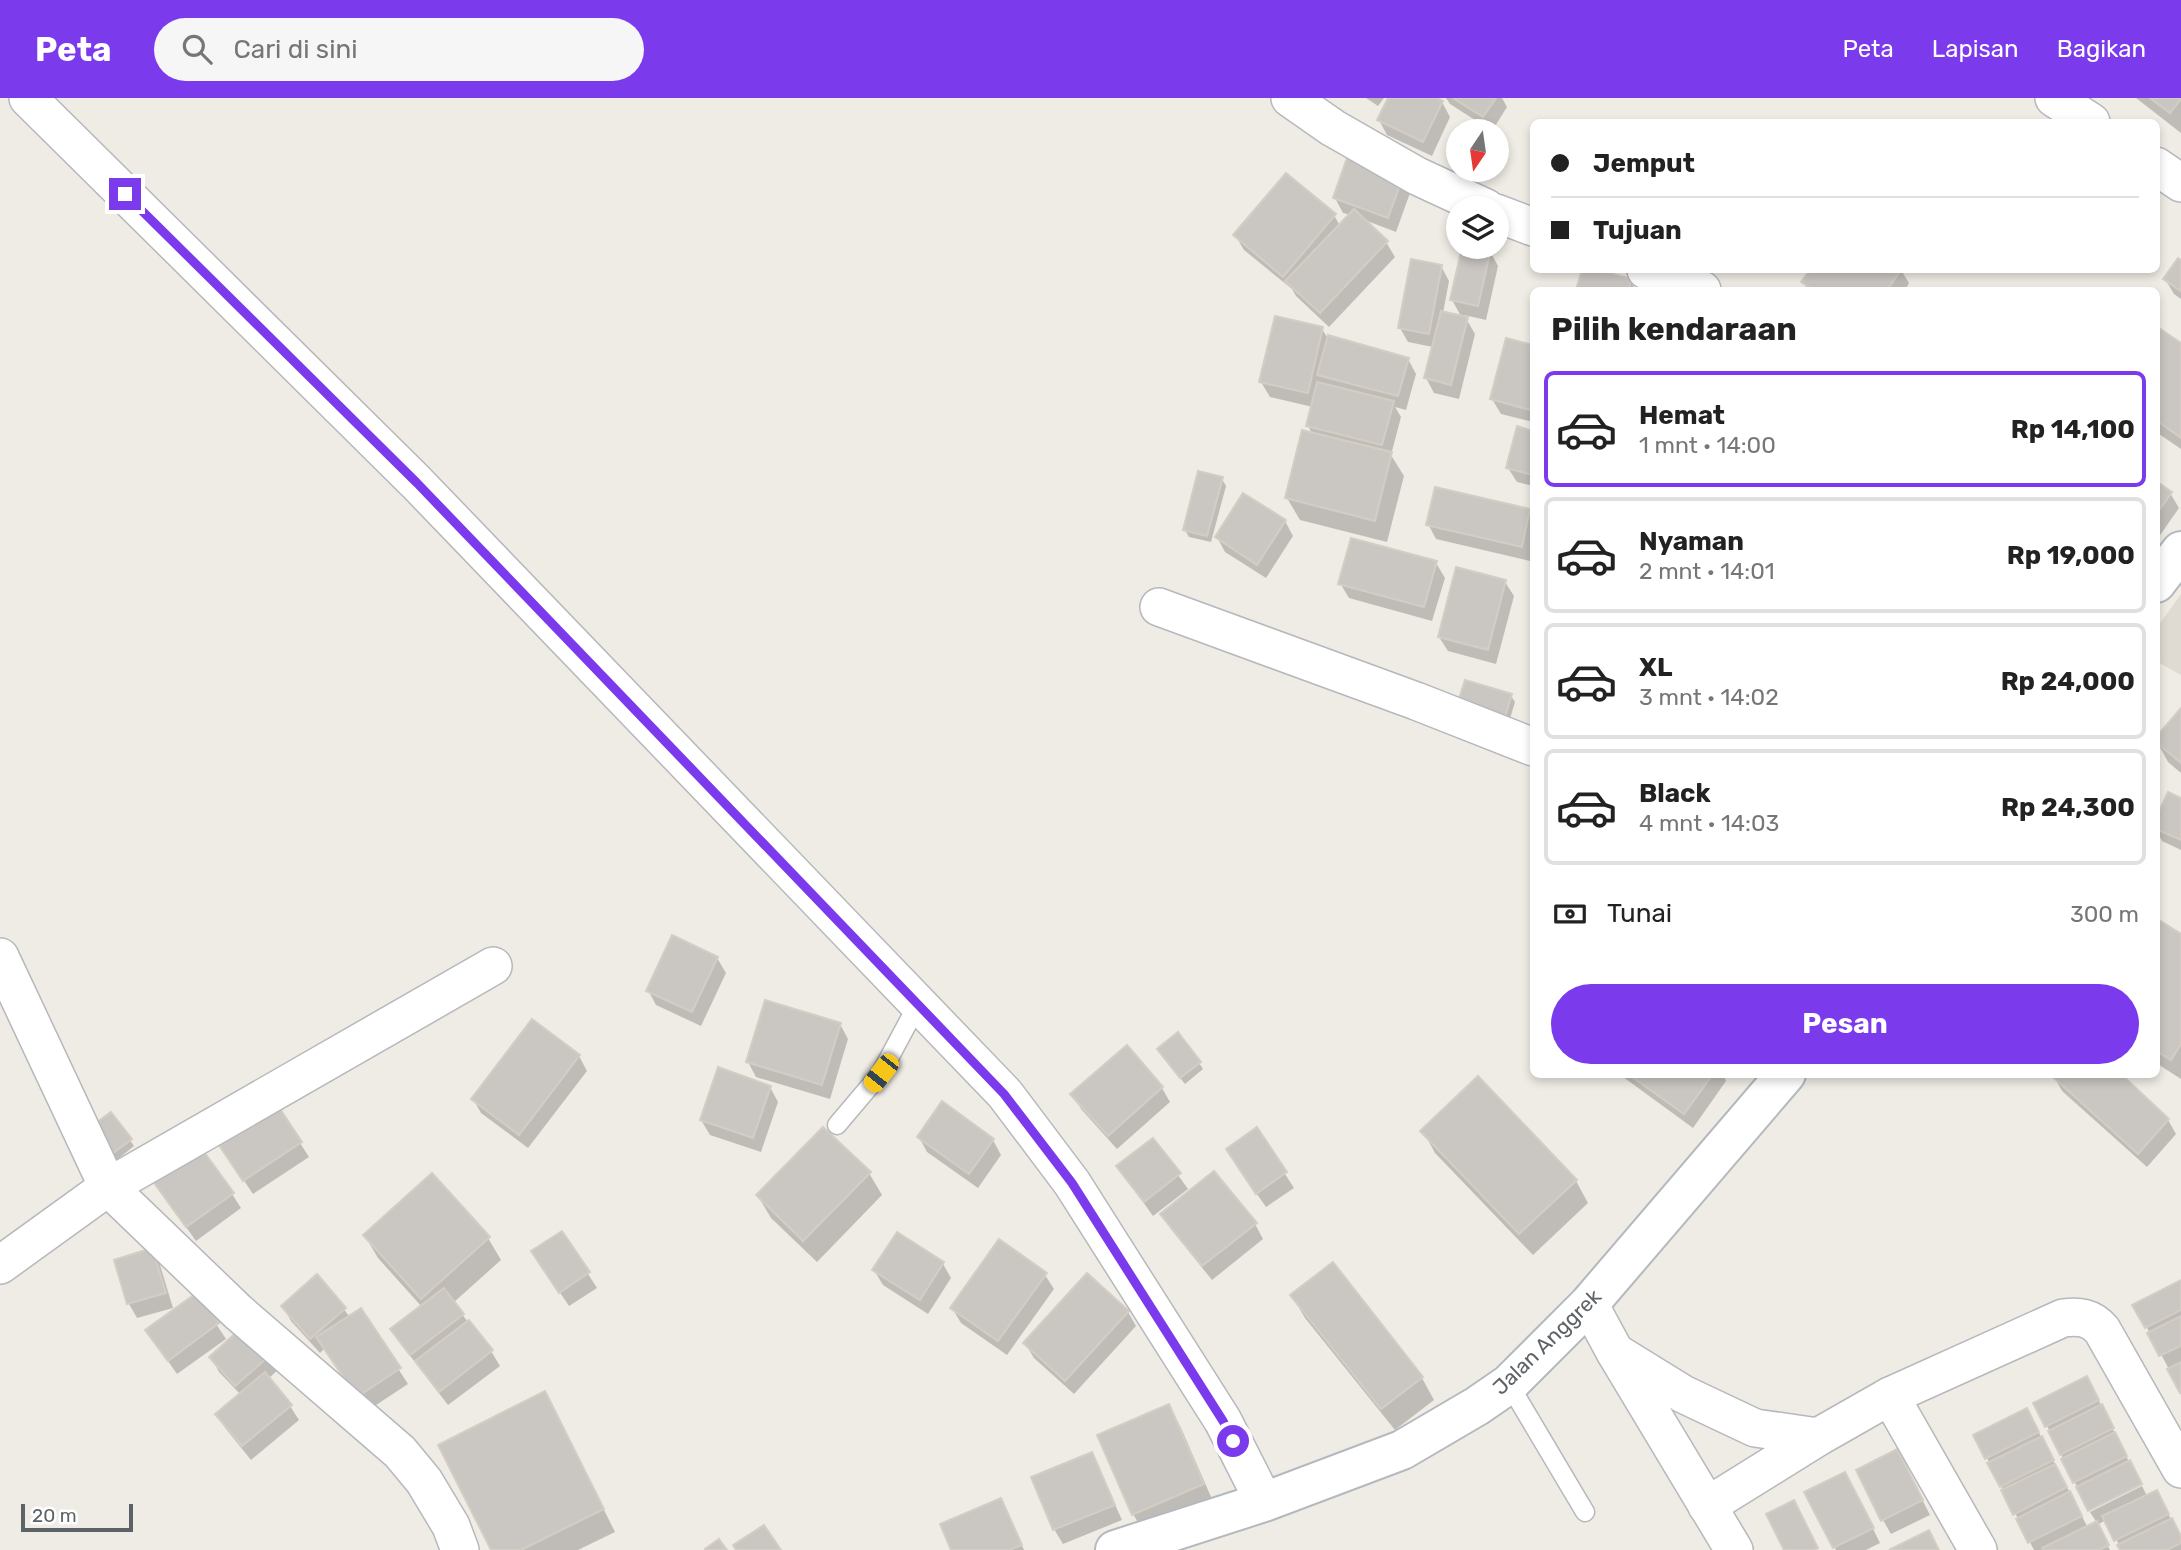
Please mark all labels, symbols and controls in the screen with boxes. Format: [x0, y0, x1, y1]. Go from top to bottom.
search box [154, 18, 644, 81]
text: Peta [35, 30, 112, 69]
icon: search [178, 30, 216, 68]
text: Cari di sini [234, 34, 357, 65]
text: Peta [1842, 35, 1894, 63]
text: Lapisan [1932, 35, 2019, 63]
text: Bagikan [2057, 35, 2146, 63]
north arrow [1446, 119, 1508, 182]
map controls [1446, 119, 1509, 259]
text: Jemput [1593, 148, 1695, 179]
route end [109, 178, 141, 210]
button: layers [1446, 196, 1509, 259]
text: Tujuan [1593, 215, 1682, 246]
text: Pilih kendaraan [1551, 310, 1797, 348]
icon: car [1555, 398, 1618, 461]
text: Hemat [1639, 400, 1725, 431]
text: Rp 14,100 [2011, 414, 2135, 445]
text: 1 mnt · 14:00 [1639, 431, 1776, 459]
icon: car [1555, 524, 1618, 587]
text: Nyaman [1639, 526, 1744, 557]
text: Rp 19,000 [2007, 540, 2135, 571]
text: 2 mnt · 14:01 [1639, 557, 1775, 585]
icon: car [1555, 650, 1618, 713]
text: XL [1639, 652, 1672, 683]
text: Rp 24,000 [2001, 666, 2135, 697]
text: 3 mnt · 14:02 [1639, 683, 1779, 711]
icon: car [1555, 776, 1618, 839]
text: Black [1639, 778, 1711, 809]
text: Rp 24,300 [2001, 792, 2135, 823]
text: 4 mnt · 14:03 [1639, 809, 1779, 837]
icon: cash [1551, 895, 1589, 933]
text: Tunai [1607, 898, 1672, 929]
text: 300 m [2070, 900, 2139, 928]
button: Pesan [1551, 984, 2139, 1064]
car [860, 1050, 903, 1096]
street label: Jalan Anggrek [1487, 1284, 1606, 1400]
route start [1217, 1425, 1249, 1457]
scale bar [21, 1501, 133, 1533]
text: 20 m [32, 1504, 77, 1527]

